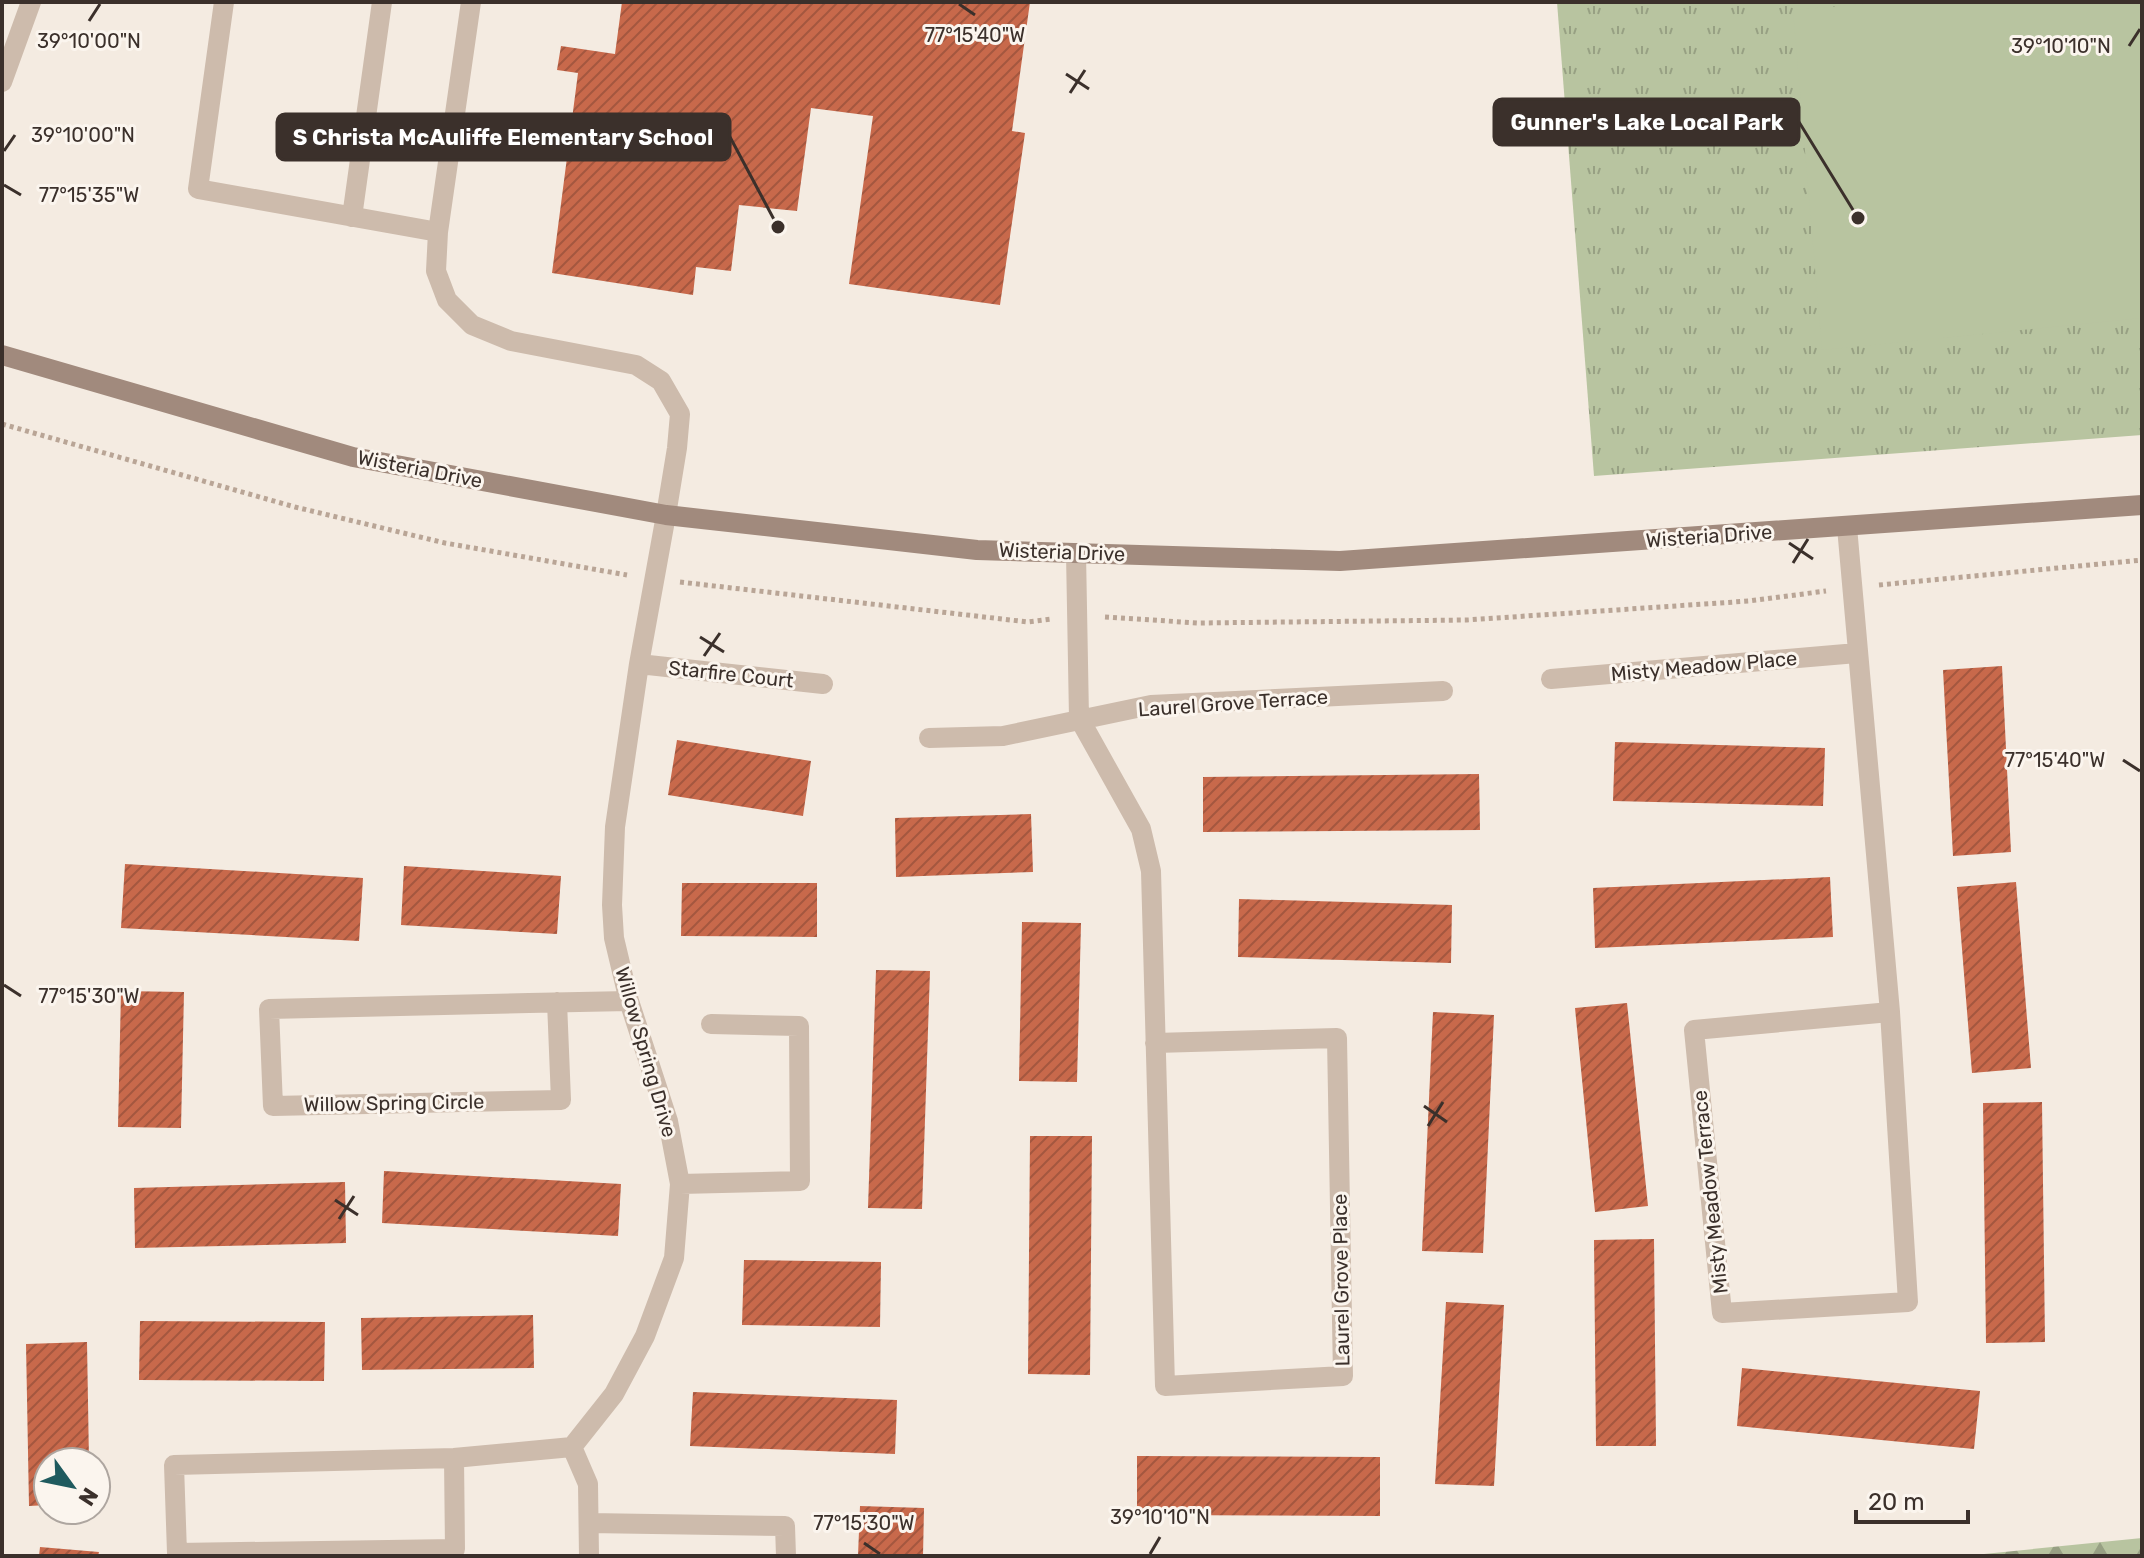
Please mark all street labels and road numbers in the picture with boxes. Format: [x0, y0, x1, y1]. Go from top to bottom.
street label: Wisteria Drive [356, 445, 484, 493]
street label: Wisteria Drive [1645, 520, 1773, 552]
street label: Wisteria Drive [998, 538, 1126, 566]
street label: Misty Meadow Place [1610, 646, 1798, 686]
street label: Starfire Court [667, 655, 795, 693]
street label: Laurel Grove Terrace [1137, 684, 1329, 722]
street label: Willow Spring Drive [610, 964, 682, 1140]
street label: Willow Spring Circle [303, 1089, 485, 1117]
street label: Misty Meadow Terrace [1687, 1089, 1733, 1295]
street label: Laurel Grove Place [1327, 1193, 1355, 1367]

